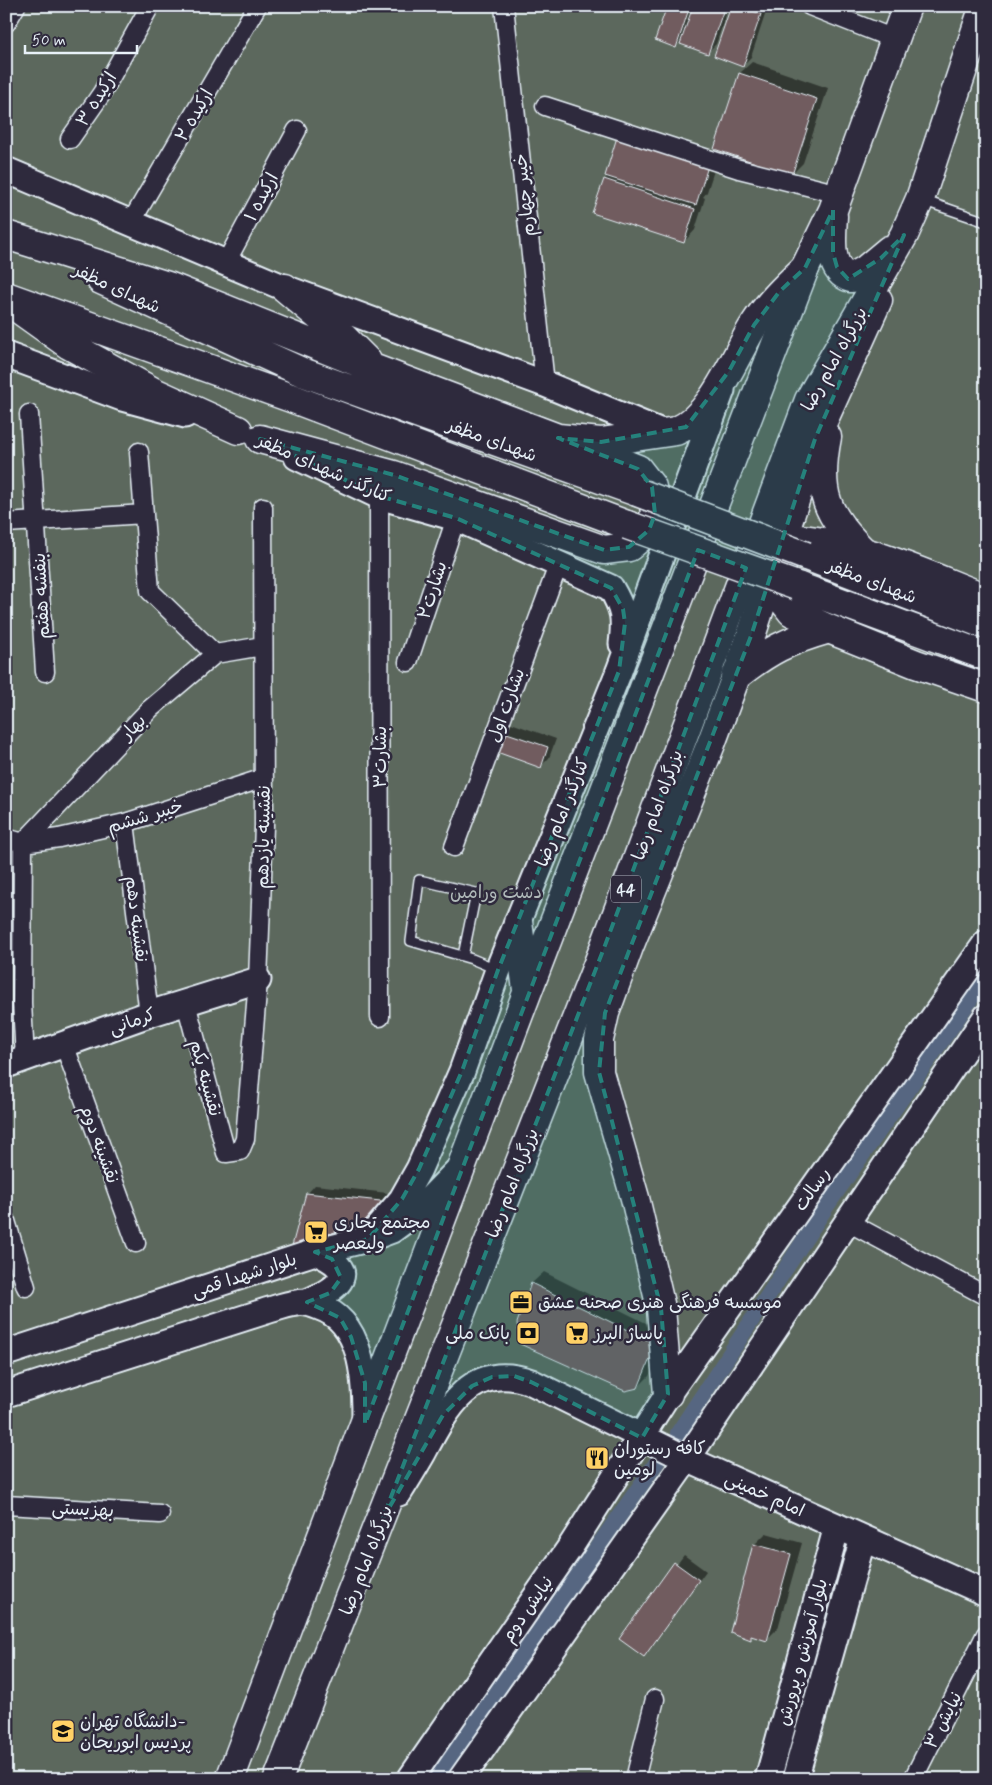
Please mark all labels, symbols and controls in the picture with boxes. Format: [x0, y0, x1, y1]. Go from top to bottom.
scale bar [25, 22, 138, 54]
text: 50 m [32, 31, 66, 51]
street label: ارکیده ۳ [71, 68, 123, 131]
street label: ارکیده ۲ [170, 85, 220, 146]
street label: خیبر چهارم [509, 152, 542, 237]
street label: ارکیده ۱ [239, 169, 285, 226]
street label: شهدای مظفر [67, 257, 164, 320]
street label: بزرگراه امام رضا [796, 303, 874, 416]
street label: شهدای مظفر [442, 413, 540, 468]
street label: کنارگذر شهدای مظفر [251, 428, 395, 509]
street label: بنفشه هفتم [28, 552, 57, 640]
street label: شهدای مظفر [822, 553, 920, 610]
street label: بشارت۲ [412, 558, 454, 622]
street label: بشارت اول [482, 665, 531, 746]
street label: بهار [114, 710, 152, 747]
street label: بشارت۳ [369, 726, 393, 788]
street label: بزرگراه امام رضا [627, 747, 690, 864]
street label: کنارگذر امام رضا [530, 754, 597, 871]
street label: نقشینه یازدهم [251, 785, 278, 889]
street label: خیبر ششم [104, 794, 186, 841]
street label: نقشینه دهم [118, 875, 153, 964]
road number: 44 [611, 876, 641, 902]
park label: دشت ورامین [450, 881, 542, 905]
street label: کرمانی [106, 1003, 159, 1041]
street label: نقشینه یکم [182, 1037, 227, 1119]
street label: نقشینه دوم [73, 1102, 124, 1187]
street label: بزرگراه امام رضا [481, 1125, 546, 1242]
street label: رسالت [789, 1163, 837, 1216]
place label: مجتمع تجاری ولیعصر [332, 1211, 430, 1256]
supermarket icon: مجتمع تجاری ولیعصر [303, 1219, 329, 1245]
street label: بلوار شهدا قمی [189, 1248, 300, 1304]
office icon: موسسه فرهنگی هنری صحنه عشق [508, 1289, 534, 1315]
place label: موسسه فرهنگی هنری صحنه عشق [538, 1291, 782, 1315]
bank icon: بانک ملی [515, 1320, 541, 1346]
supermarket icon: پاساژ البرز [564, 1320, 590, 1346]
place label: بانک ملی [445, 1322, 510, 1346]
place label: پاساژ البرز [592, 1322, 663, 1346]
place label: کافه رستوران لومین [614, 1437, 706, 1482]
restaurant icon: کافه رستوران لومین [584, 1445, 610, 1471]
street label: امام خمینی [721, 1467, 808, 1524]
street label: بهزیستی [51, 1496, 115, 1524]
street label: بزرگراه امام رضا [335, 1502, 400, 1619]
street label: نیایش دوم [496, 1572, 560, 1648]
street label: بلوار آموزش و پرورش [772, 1576, 834, 1729]
street label: نیایش ۳ [919, 1688, 968, 1753]
place label: دانشگاه تهران- پردیس ابوریحان [80, 1710, 191, 1755]
school or university icon: دانشگاه تهران- پردیس ابوریحان [50, 1718, 76, 1744]

